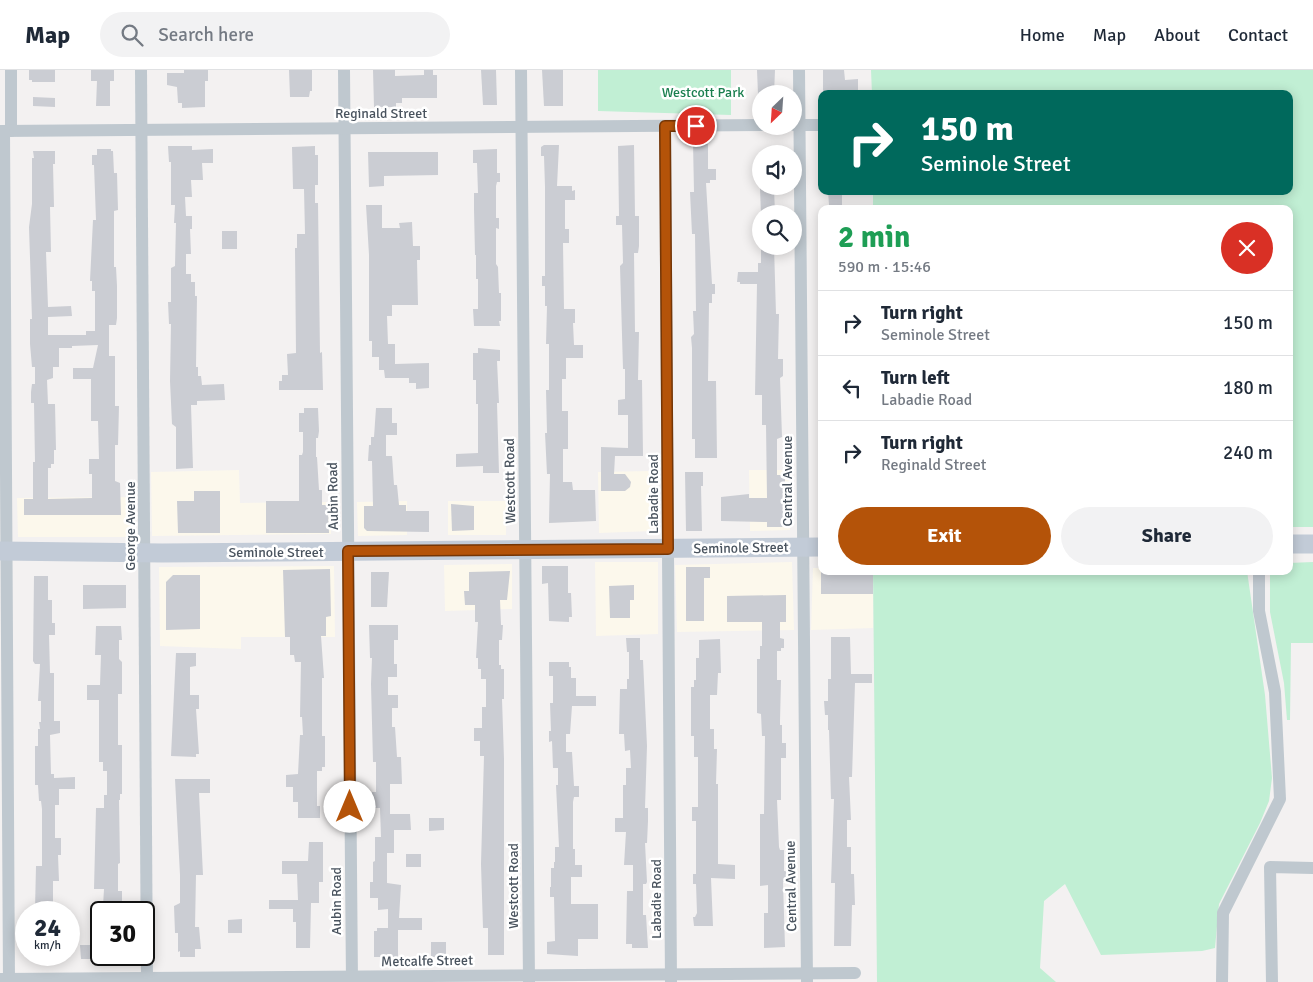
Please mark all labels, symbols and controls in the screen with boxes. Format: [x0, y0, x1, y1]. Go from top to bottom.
search box [100, 12, 450, 57]
text: Map [25, 20, 70, 50]
icon: search [118, 21, 146, 49]
text: Search here [158, 23, 254, 47]
text: Home [1020, 24, 1065, 46]
text: Map [1093, 24, 1126, 46]
text: About [1154, 24, 1200, 46]
text: Contact [1228, 24, 1288, 46]
park label: Westcott Park [662, 84, 744, 101]
north arrow [752, 85, 802, 135]
map controls [752, 85, 802, 255]
street label: Reginald Street [335, 105, 427, 122]
pin [675, 105, 717, 147]
text: 150 m [921, 107, 1014, 150]
icon: right [838, 110, 903, 175]
icon: arrive [682, 112, 710, 140]
button: sound [752, 145, 802, 195]
text: Seminole Street [921, 150, 1071, 177]
button: search [752, 205, 802, 255]
text: 2 min [838, 219, 910, 256]
button: close [1221, 222, 1273, 274]
text: 590 m · 15:46 [838, 257, 931, 277]
text: Turn right [881, 301, 963, 325]
icon: right [838, 309, 866, 337]
text: 150 m [1223, 311, 1273, 335]
text: Seminole Street [881, 325, 990, 345]
text: Turn left [881, 366, 950, 390]
icon: left [838, 374, 866, 402]
text: 180 m [1223, 376, 1273, 400]
text: Labadie Road [881, 390, 972, 410]
text: Turn right [881, 431, 963, 455]
street label: Central Avenue [779, 435, 796, 527]
street label: Westcott Road [501, 438, 519, 524]
icon: right [838, 439, 866, 467]
text: 240 m [1223, 441, 1273, 465]
street label: Labadie Road [645, 454, 662, 534]
text: Reginald Street [881, 455, 986, 475]
street label: Aubin Road [324, 462, 342, 530]
street label: George Avenue [122, 481, 139, 571]
button: Exit [838, 507, 1051, 565]
button: Share [1061, 507, 1273, 565]
street label: Seminole Street [693, 539, 789, 557]
street label: Seminole Street [228, 544, 324, 561]
position arrow [323, 780, 375, 832]
street label: Central Avenue [782, 840, 800, 932]
street label: Westcott Road [505, 843, 522, 929]
street label: Labadie Road [648, 859, 665, 939]
street label: Aubin Road [328, 867, 345, 935]
speed limit sign: 30 [90, 901, 155, 966]
text: 24 [34, 912, 61, 943]
text: km/h [34, 938, 61, 953]
street label: Metcalfe Street [381, 952, 473, 970]

